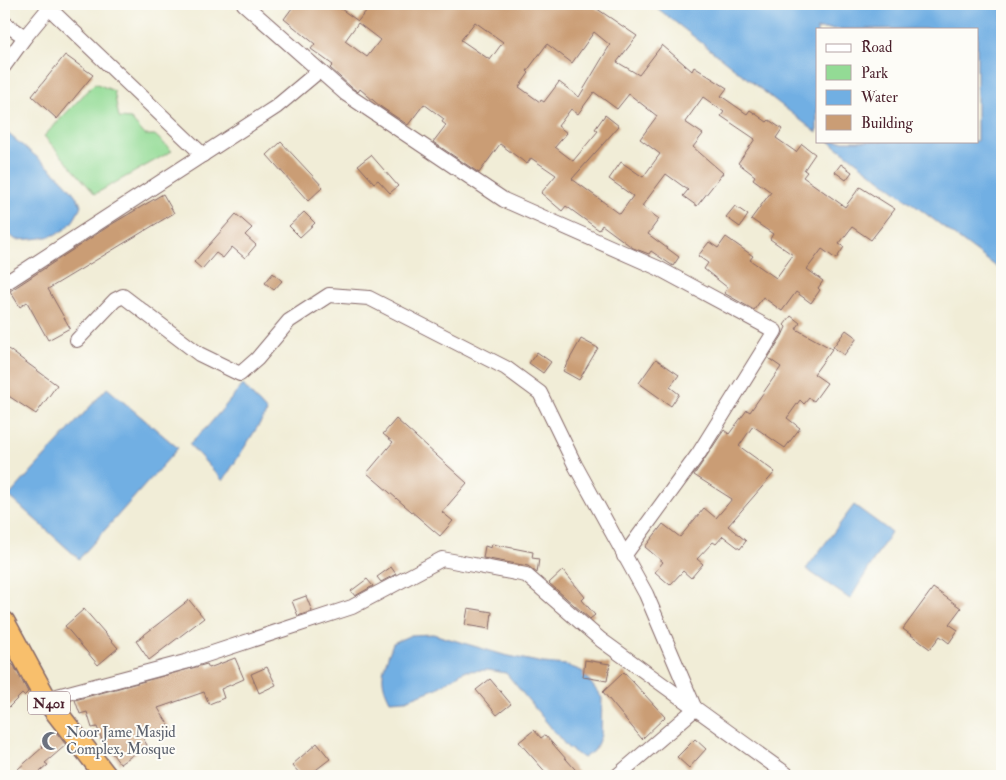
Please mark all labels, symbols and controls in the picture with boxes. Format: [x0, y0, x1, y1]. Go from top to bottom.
legend [816, 28, 978, 142]
text: Road [861, 38, 893, 57]
text: Park [861, 64, 888, 83]
text: Water [860, 88, 898, 107]
text: Building [861, 114, 913, 133]
road number: N401 [28, 691, 70, 714]
place label: Noor Jame Masjid Complex, Mosque [66, 723, 176, 760]
mosque icon: Noor Jame Masjid Complex, Mosque [40, 730, 62, 752]

